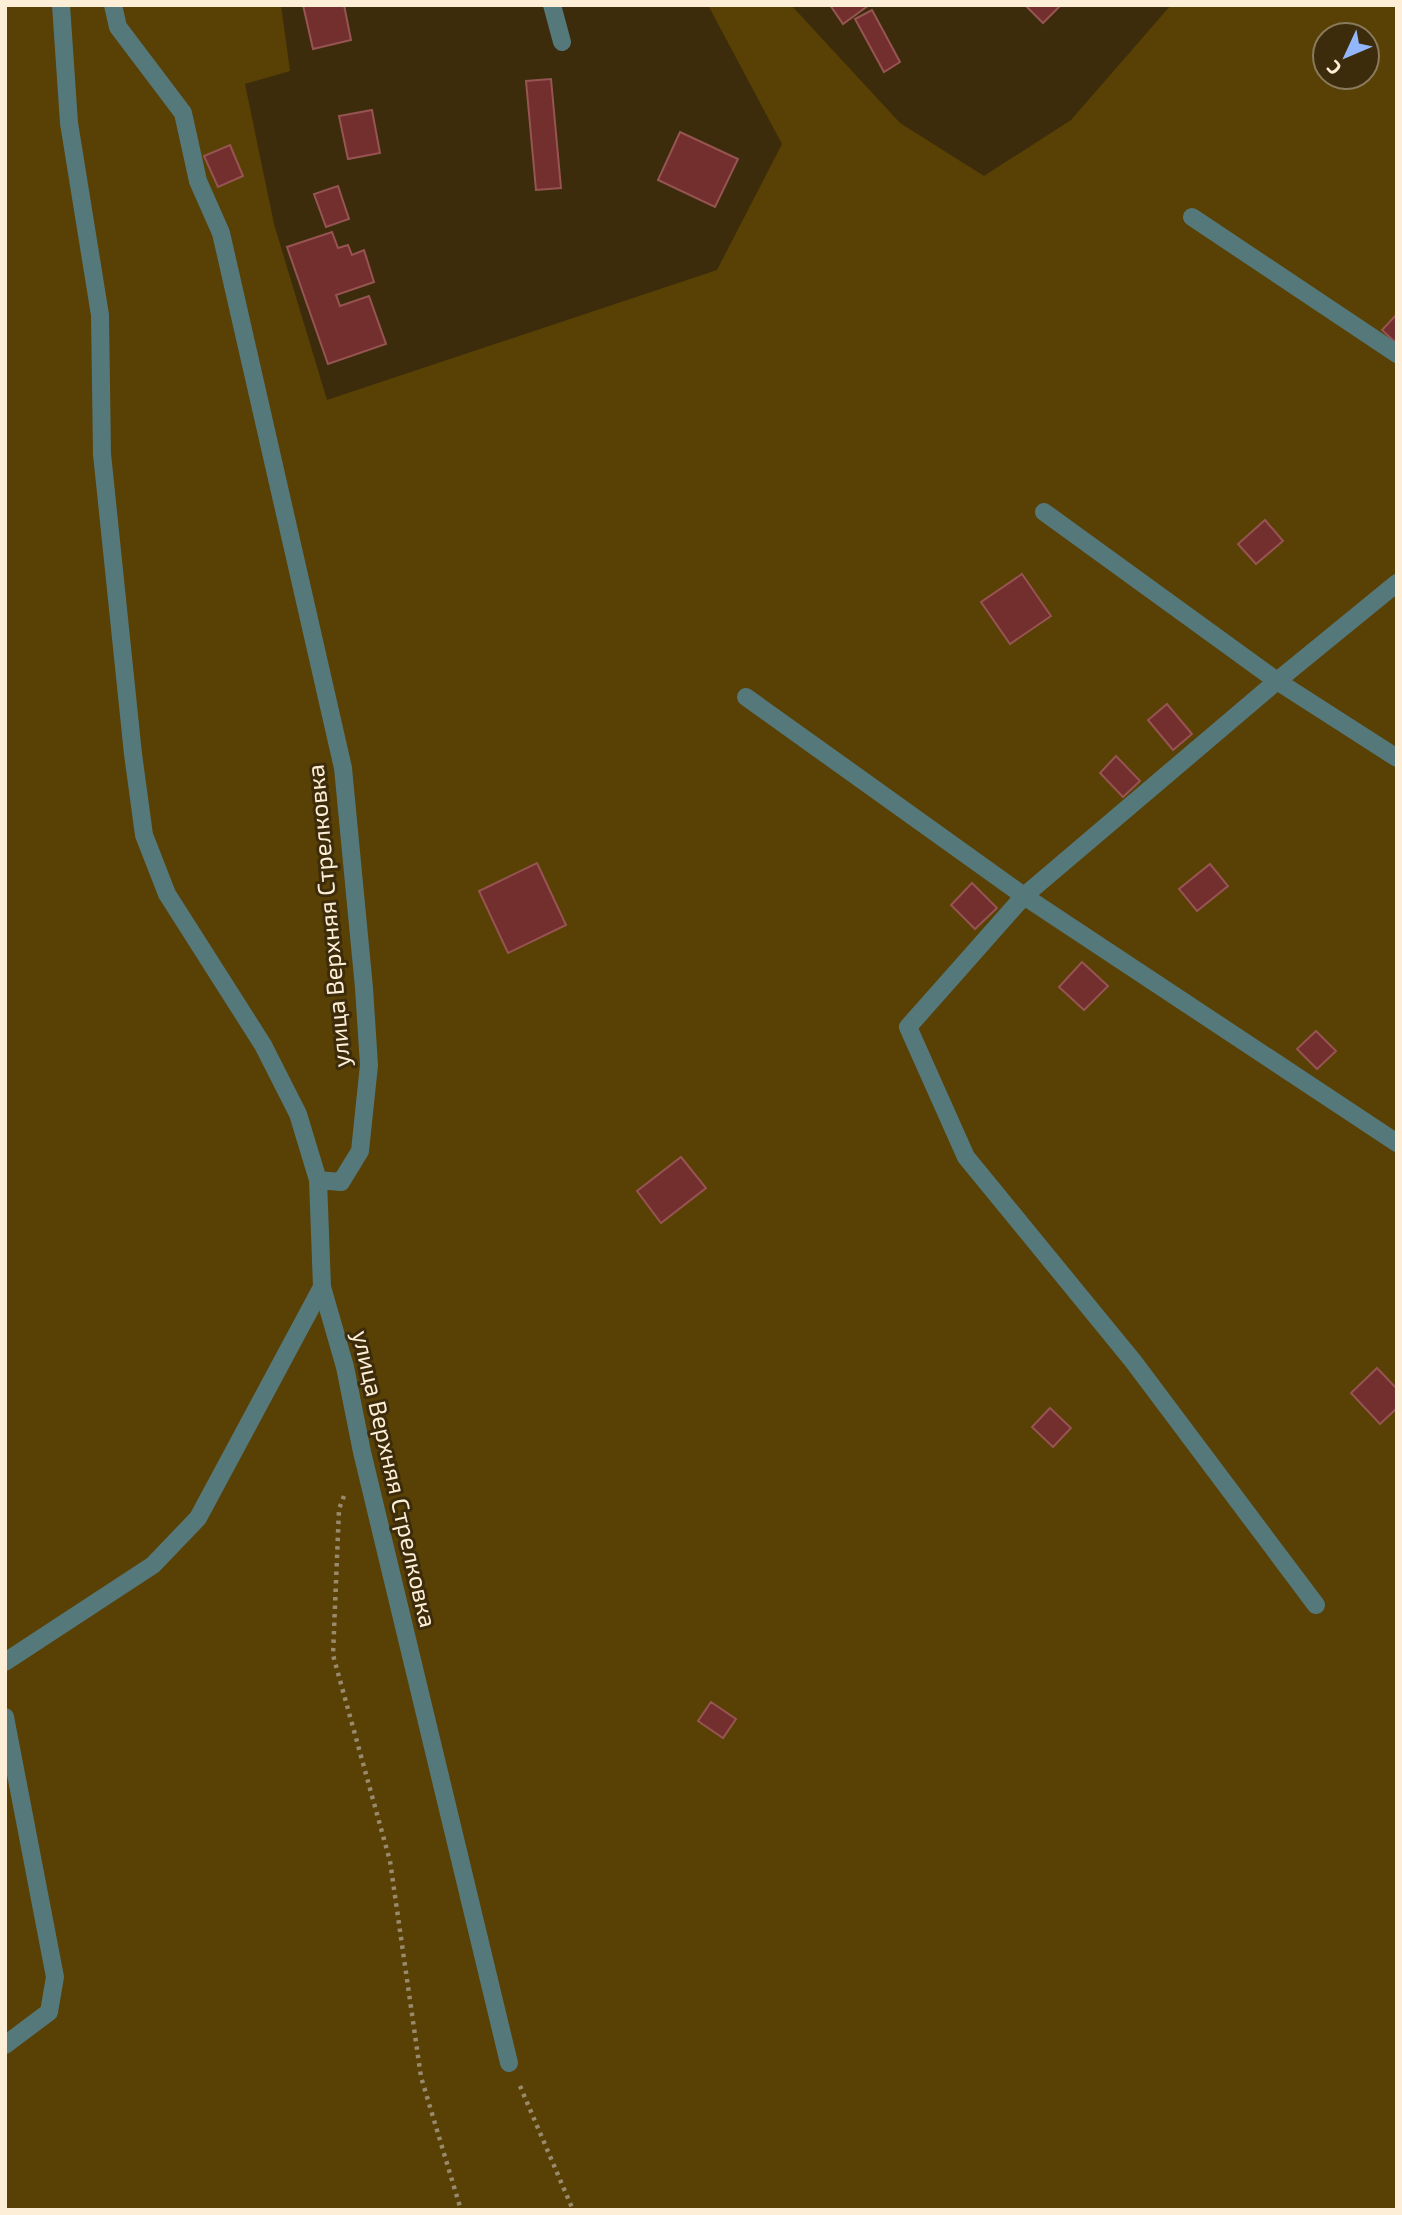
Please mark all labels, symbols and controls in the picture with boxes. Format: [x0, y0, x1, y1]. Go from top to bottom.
north arrow [1311, 21, 1381, 91]
text: С [1321, 56, 1346, 80]
street label: улица Верхняя Стрелковка [300, 763, 356, 1069]
street label: улица Верхняя Стрелковка [346, 1327, 444, 1630]

